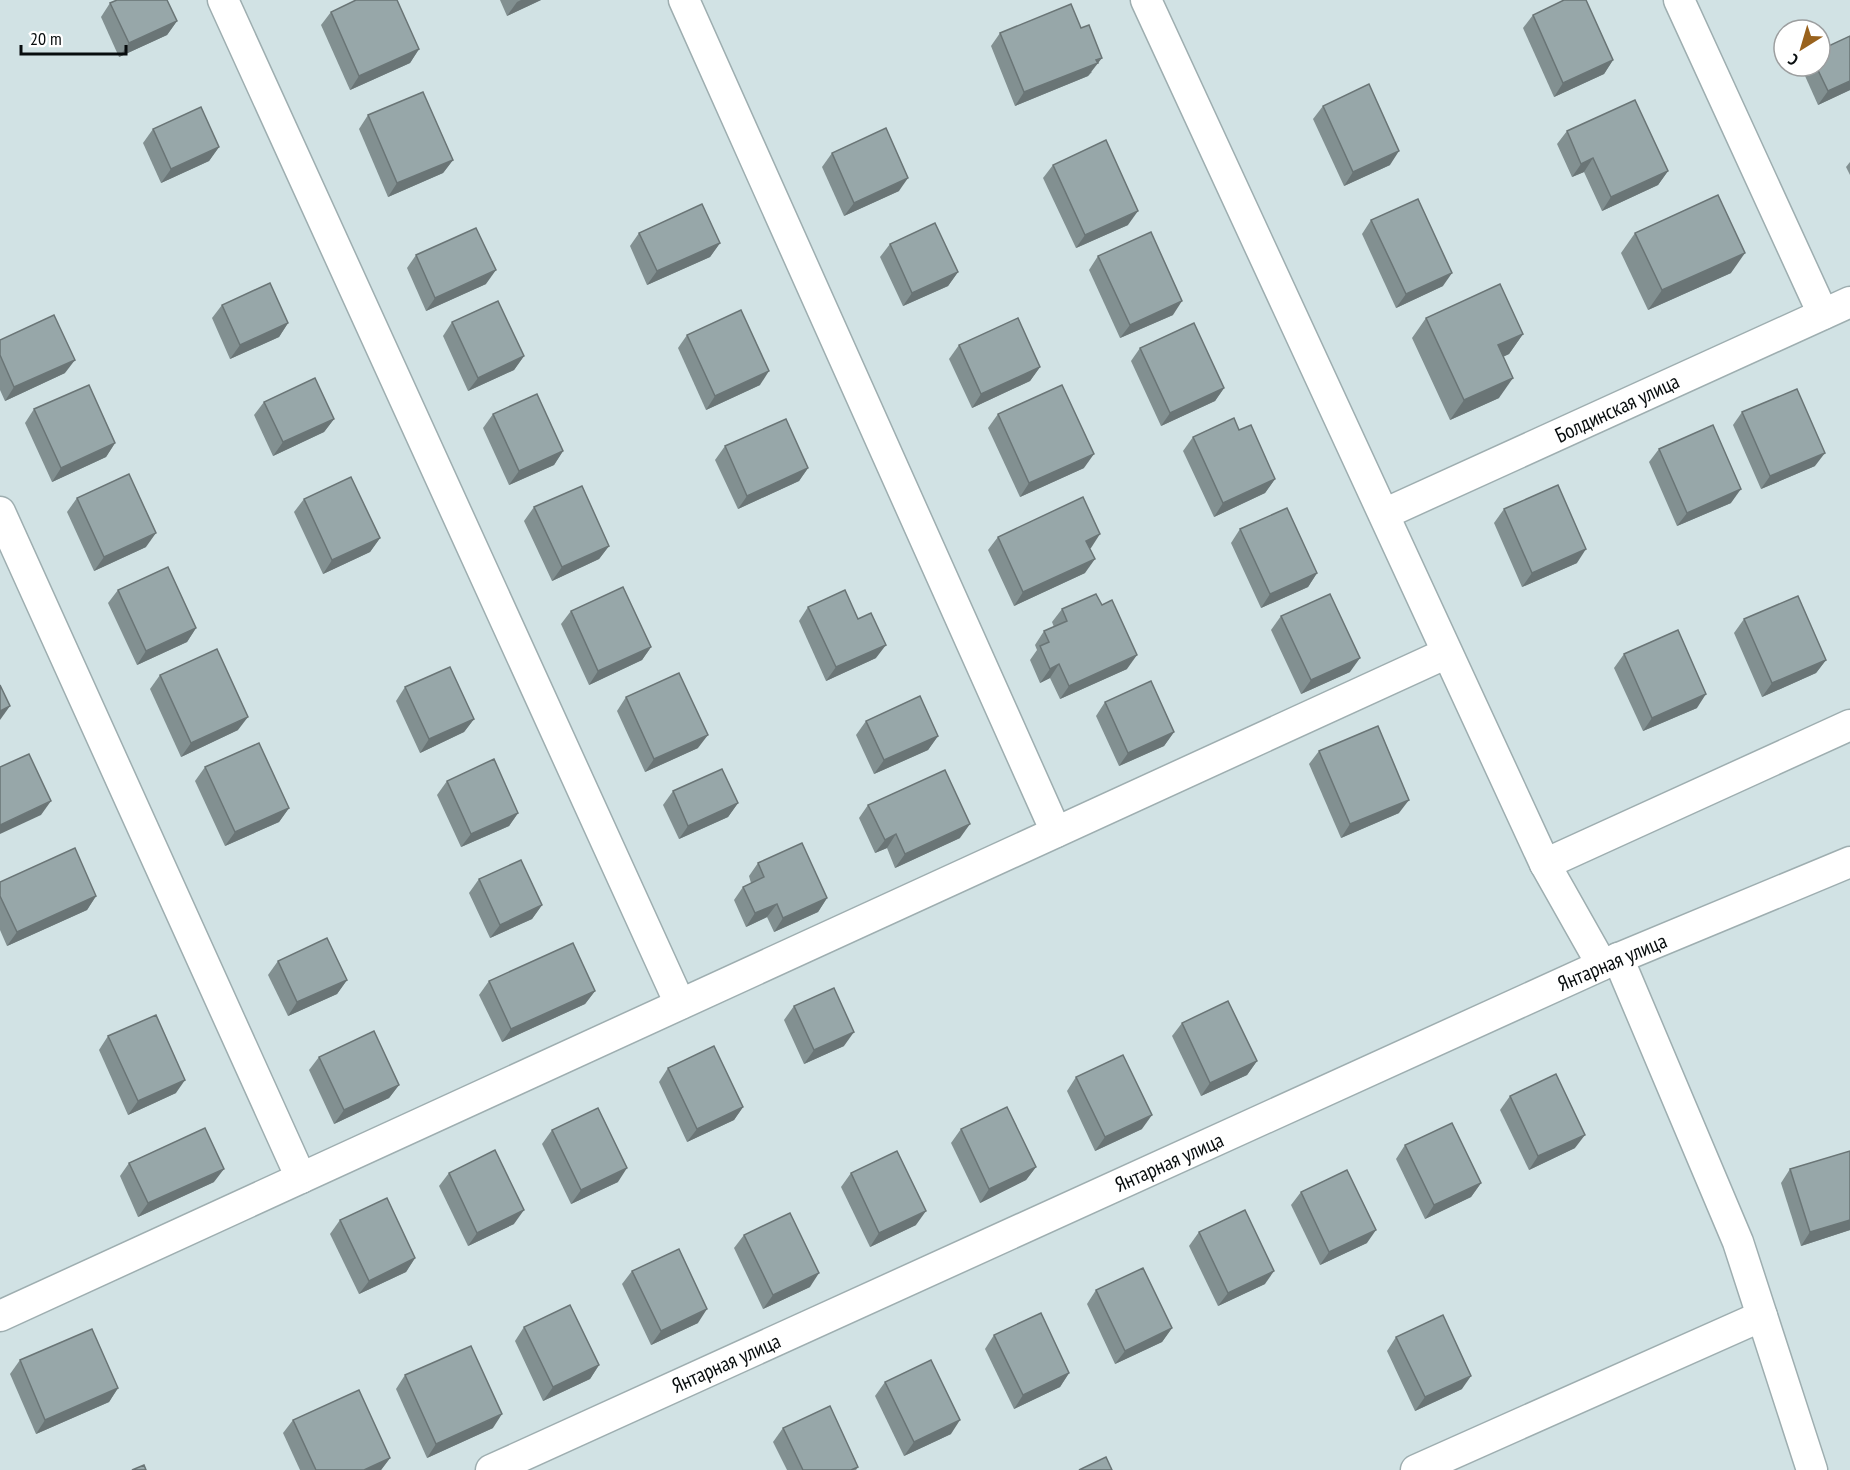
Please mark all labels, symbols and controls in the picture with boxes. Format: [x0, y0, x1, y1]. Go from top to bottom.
scale bar [21, 18, 126, 56]
north arrow [1772, 18, 1832, 78]
text: 20 m [30, 27, 62, 50]
text: С [1783, 49, 1802, 70]
street label: Болдинская улица [1551, 367, 1683, 449]
street label: Янтарная улица [1553, 927, 1671, 997]
street label: Янтарная улица [1110, 1126, 1228, 1198]
street label: Янтарная улица [667, 1327, 785, 1399]

